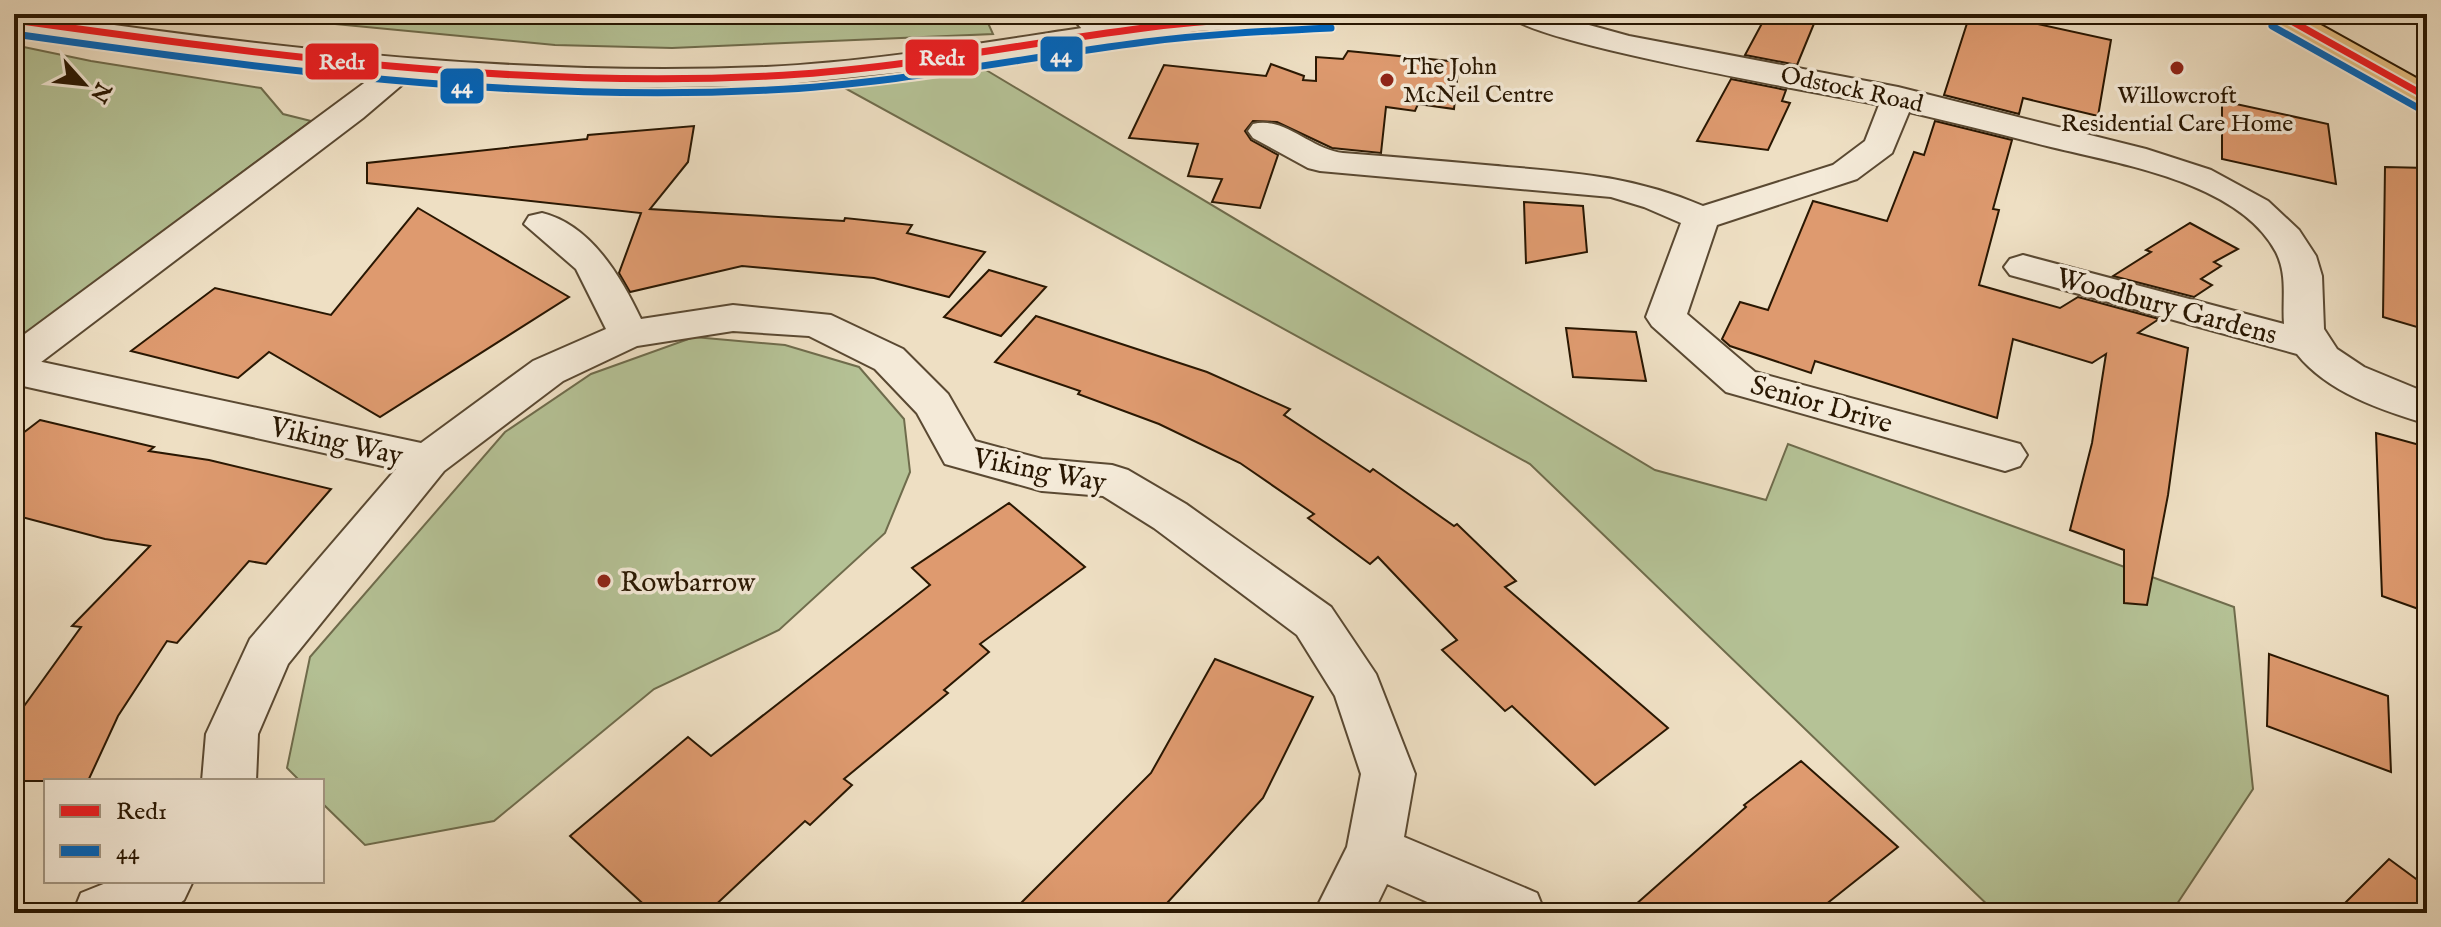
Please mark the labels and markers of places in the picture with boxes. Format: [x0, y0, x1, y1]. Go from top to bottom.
place label: The John McNeil Centre [1403, 52, 1554, 111]
marker: Willowcroft Residential Care Home [2168, 59, 2186, 77]
marker: The John McNeil Centre [1378, 71, 1396, 89]
place label: Willowcroft Residential Care Home [2061, 81, 2293, 140]
place label: Rowbarrow [620, 566, 756, 601]
marker: Rowbarrow [595, 572, 613, 590]

